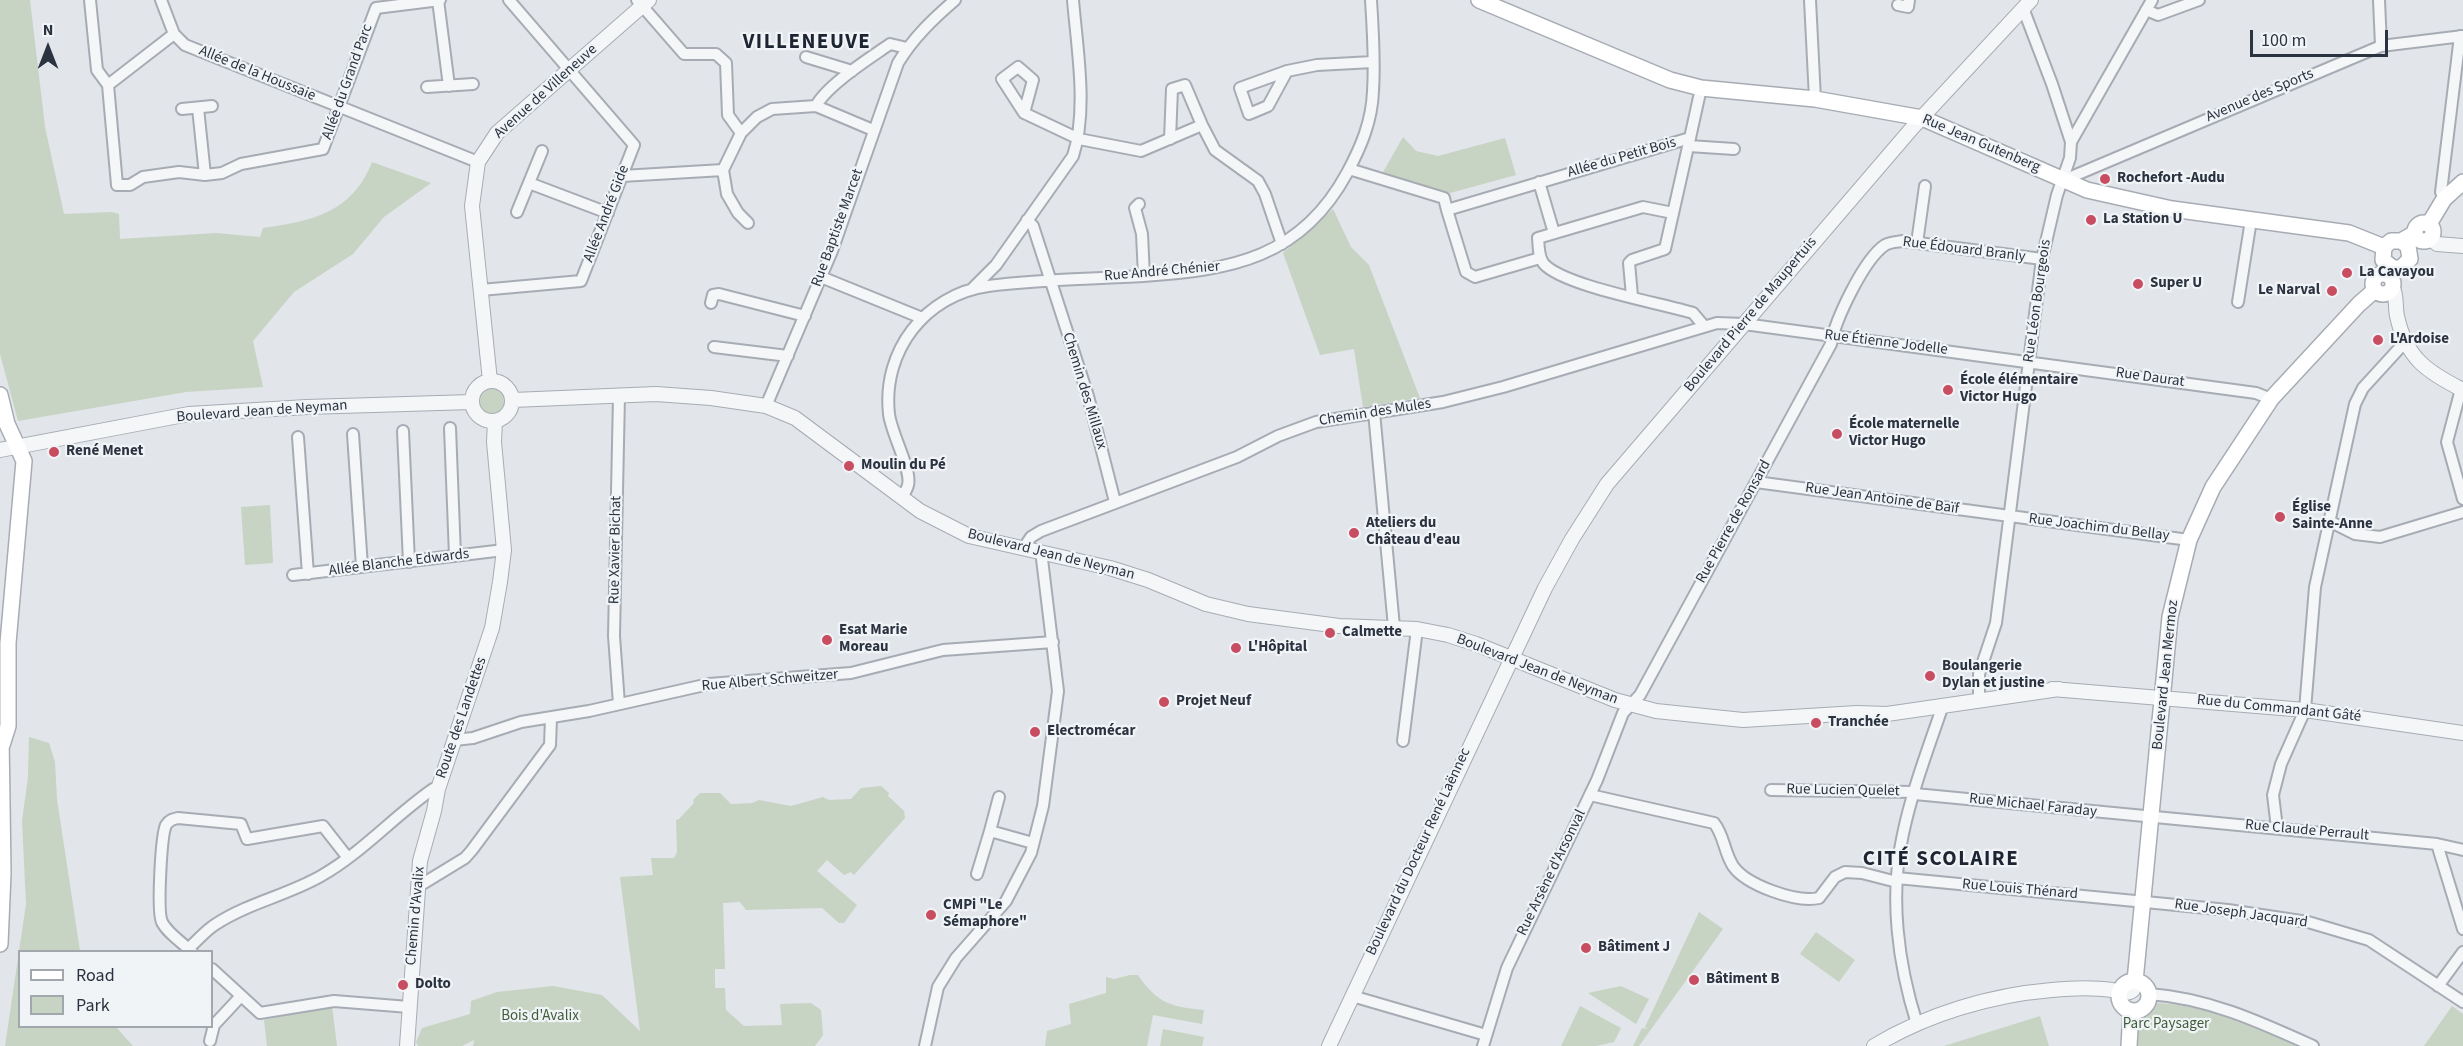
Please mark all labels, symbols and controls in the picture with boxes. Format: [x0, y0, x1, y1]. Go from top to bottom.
north arrow [18, 18, 78, 78]
scale bar [2253, 18, 2391, 56]
text: N [43, 19, 53, 41]
street label: Allée du Grand Parc [319, 22, 377, 142]
text: 100 m [2261, 28, 2306, 53]
district label: VILLENEUVE [743, 30, 871, 56]
street label: Avenue de Villeneuve [491, 41, 601, 143]
street label: Allée de la Houssaie [196, 42, 318, 106]
street label: Avenue des Sports [2203, 65, 2317, 127]
street label: Rue Jean Gutenberg [1919, 111, 2043, 177]
street label: Allée du Petit Bois [1566, 134, 1678, 182]
street label: Allée André Gide [580, 163, 634, 265]
street label: Rue Baptiste Marcet [808, 167, 868, 289]
place label: Rochefort -Audu [2117, 170, 2225, 188]
marker: Rochefort -Audu [2098, 172, 2112, 186]
place label: La Station U [2103, 211, 2182, 229]
marker: La Station U [2084, 213, 2098, 227]
street label: Boulevard Pierre de Maupertuis [1681, 234, 1821, 396]
street label: Rue Édouard Branly [1902, 234, 2026, 266]
street label: Rue Léon Bourgeois [2020, 238, 2056, 364]
street label: Rue André Chénier [1103, 258, 1221, 286]
place label: La Cavayou [2359, 264, 2434, 282]
marker: La Cavayou [2340, 266, 2354, 280]
place label: Super U [2150, 275, 2202, 293]
marker: Super U [2131, 277, 2145, 291]
place label: Le Narval [2258, 282, 2320, 300]
marker: Le Narval [2325, 284, 2339, 298]
street label: Rue Étienne Jodelle [1823, 327, 1949, 359]
street label: Chemin des Millaux [1058, 330, 1110, 452]
place label: L'Ardoise [2390, 331, 2449, 349]
marker: L'Ardoise [2371, 333, 2385, 347]
street label: Rue Daurat [2114, 364, 2186, 392]
place label: École élémentaire Victor Hugo [1960, 372, 2078, 407]
marker: École élémentaire Victor Hugo [1941, 383, 1955, 397]
street label: Chemin des Mules [1318, 395, 1432, 431]
street label: Boulevard Jean de Neyman [176, 397, 348, 427]
place label: École maternelle Victor Hugo [1849, 416, 1959, 451]
marker: École maternelle Victor Hugo [1830, 427, 1844, 441]
place label: René Menet [66, 443, 143, 461]
marker: René Menet [47, 445, 61, 459]
place label: Moulin du Pé [861, 457, 946, 475]
street label: Rue Pierre de Ronsard [1693, 457, 1775, 587]
marker: Moulin du Pé [842, 459, 856, 473]
street label: Rue Jean Antoine de Baïf [1804, 479, 1960, 519]
street label: Rue Xavier Bichat [606, 496, 626, 604]
place label: Église Sainte-Anne [2292, 499, 2373, 534]
street label: Rue Joachim du Bellay [2027, 510, 2171, 546]
marker: Église Sainte-Anne [2273, 510, 2287, 524]
place label: Ateliers du Château d'eau [1366, 515, 1460, 550]
street label: Boulevard Jean de Neyman [966, 526, 1136, 584]
marker: Ateliers du Château d'eau [1347, 526, 1361, 540]
street label: Allée Blanche Edwards [328, 545, 470, 581]
street label: Boulevard Jean Mermoz [2149, 599, 2183, 751]
place label: Esat Marie Moreau [839, 622, 907, 657]
place label: Calmette [1342, 624, 1402, 642]
marker: Calmette [1323, 626, 1337, 640]
street label: Boulevard Jean de Neyman [1454, 631, 1620, 709]
marker: Esat Marie Moreau [820, 633, 834, 647]
place label: L'Hôpital [1248, 639, 1307, 657]
marker: L'Hôpital [1229, 641, 1243, 655]
street label: Route des Landettes [433, 655, 491, 781]
place label: Boulangerie Dylan et justine [1942, 658, 2045, 693]
street label: Rue Albert Schweitzer [701, 666, 839, 696]
marker: Boulangerie Dylan et justine [1923, 669, 1937, 683]
street label: Rue du Commandant Gâté [2196, 691, 2362, 727]
place label: Projet Neuf [1176, 693, 1251, 711]
marker: Projet Neuf [1157, 695, 1171, 709]
place label: Tranchée [1828, 714, 1889, 732]
marker: Tranchée [1809, 716, 1823, 730]
place label: Electromécar [1047, 723, 1135, 741]
marker: Electromécar [1028, 725, 1042, 739]
street label: Boulevard du Docteur René Laënnec [1363, 745, 1475, 959]
street label: Rue Lucien Quelet [1786, 781, 1900, 801]
street label: Rue Michael Faraday [1968, 790, 2098, 822]
street label: Rue Arsène d'Arsonval [1514, 807, 1590, 939]
street label: Rue Claude Perrault [2244, 817, 2370, 845]
district label: CITÉ SCOLAIRE [1863, 847, 2019, 873]
street label: Chemin d'Avalix [403, 866, 429, 966]
street label: Rue Louis Thénard [1961, 876, 2079, 904]
street label: Rue Joseph Jacquard [2173, 896, 2309, 932]
place label: CMPi "Le Sémaphore" [943, 897, 1027, 932]
marker: CMPi "Le Sémaphore" [924, 908, 938, 922]
place label: Bâtiment J [1598, 939, 1670, 957]
marker: Bâtiment J [1579, 941, 1593, 955]
legend [18, 950, 213, 1028]
text: Road [76, 963, 115, 988]
place label: Bâtiment B [1706, 971, 1780, 989]
marker: Bâtiment B [1687, 973, 1701, 987]
place label: Dolto [415, 976, 451, 994]
marker: Dolto [396, 978, 410, 992]
text: Park [76, 993, 110, 1018]
park label: Bois d'Avalix [501, 1008, 579, 1026]
park label: Parc Paysager [2123, 1016, 2209, 1034]

